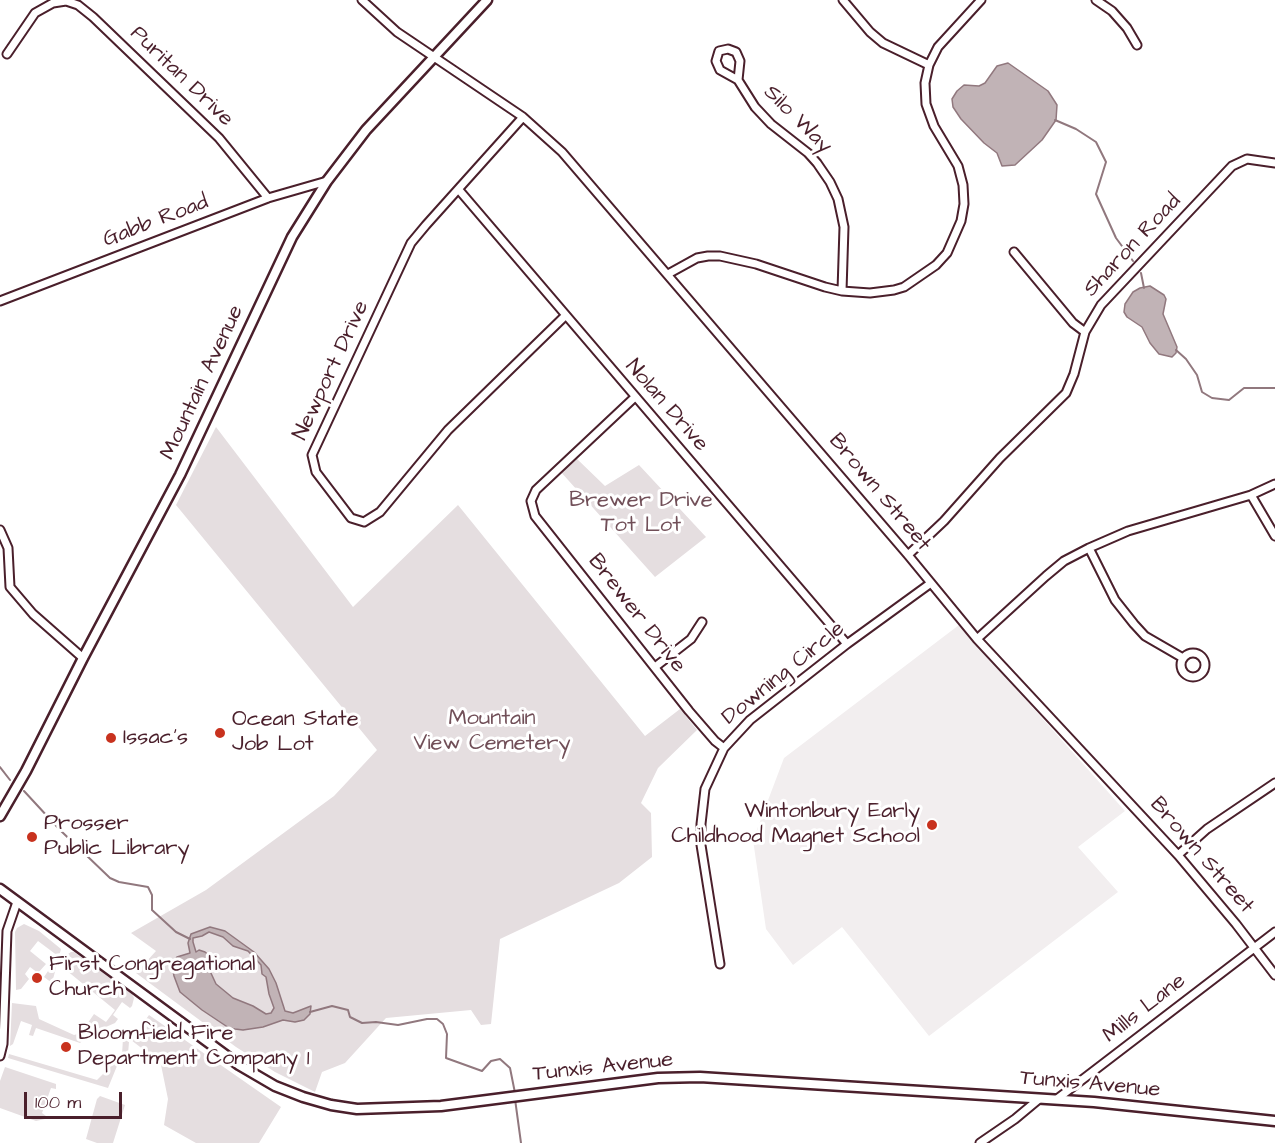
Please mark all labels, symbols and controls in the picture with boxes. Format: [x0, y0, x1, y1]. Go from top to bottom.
street label: Puritan Drive [124, 21, 238, 133]
street label: Silo Way [757, 80, 837, 160]
street label: Sharon Road [1079, 189, 1187, 303]
street label: Gabb Road [100, 190, 212, 254]
street label: Newport Drive [288, 297, 376, 445]
street label: Mountain Avenue [156, 302, 250, 464]
street label: Nolan Drive [619, 354, 713, 458]
street label: Brown Street [822, 429, 936, 557]
park label: Brewer Drive Tot Lot [569, 488, 713, 540]
street label: Brewer Drive [581, 549, 691, 679]
street label: Downing Circle [717, 616, 851, 732]
park label: Mountain View Cemetery [413, 706, 571, 758]
place label: Ocean State Job Lot [232, 707, 359, 758]
place label: Issac's [123, 725, 188, 751]
marker: Ocean State Job Lot [213, 726, 227, 740]
marker: Issac's [104, 731, 118, 745]
street label: Brown Street [1143, 792, 1259, 920]
place label: Wintonbury Early Childhood Magnet School [671, 799, 920, 850]
place label: Prosser Public Library [44, 811, 190, 862]
marker: Wintonbury Early Childhood Magnet School [925, 818, 939, 832]
marker: Prosser Public Library [25, 830, 39, 844]
place label: First Congregational Church [49, 952, 256, 1004]
street label: Mills Lane [1098, 969, 1192, 1049]
marker: First Congregational Church [30, 971, 44, 985]
place label: Bloomfield Fire Department Company 1 [78, 1021, 310, 1072]
marker: Bloomfield Fire Department Company 1 [59, 1040, 73, 1054]
street label: Tunxis Avenue [532, 1048, 674, 1088]
street label: Tunxis Avenue [1019, 1066, 1161, 1104]
scale bar [27, 1080, 124, 1118]
text: 100 m [35, 1090, 81, 1115]

